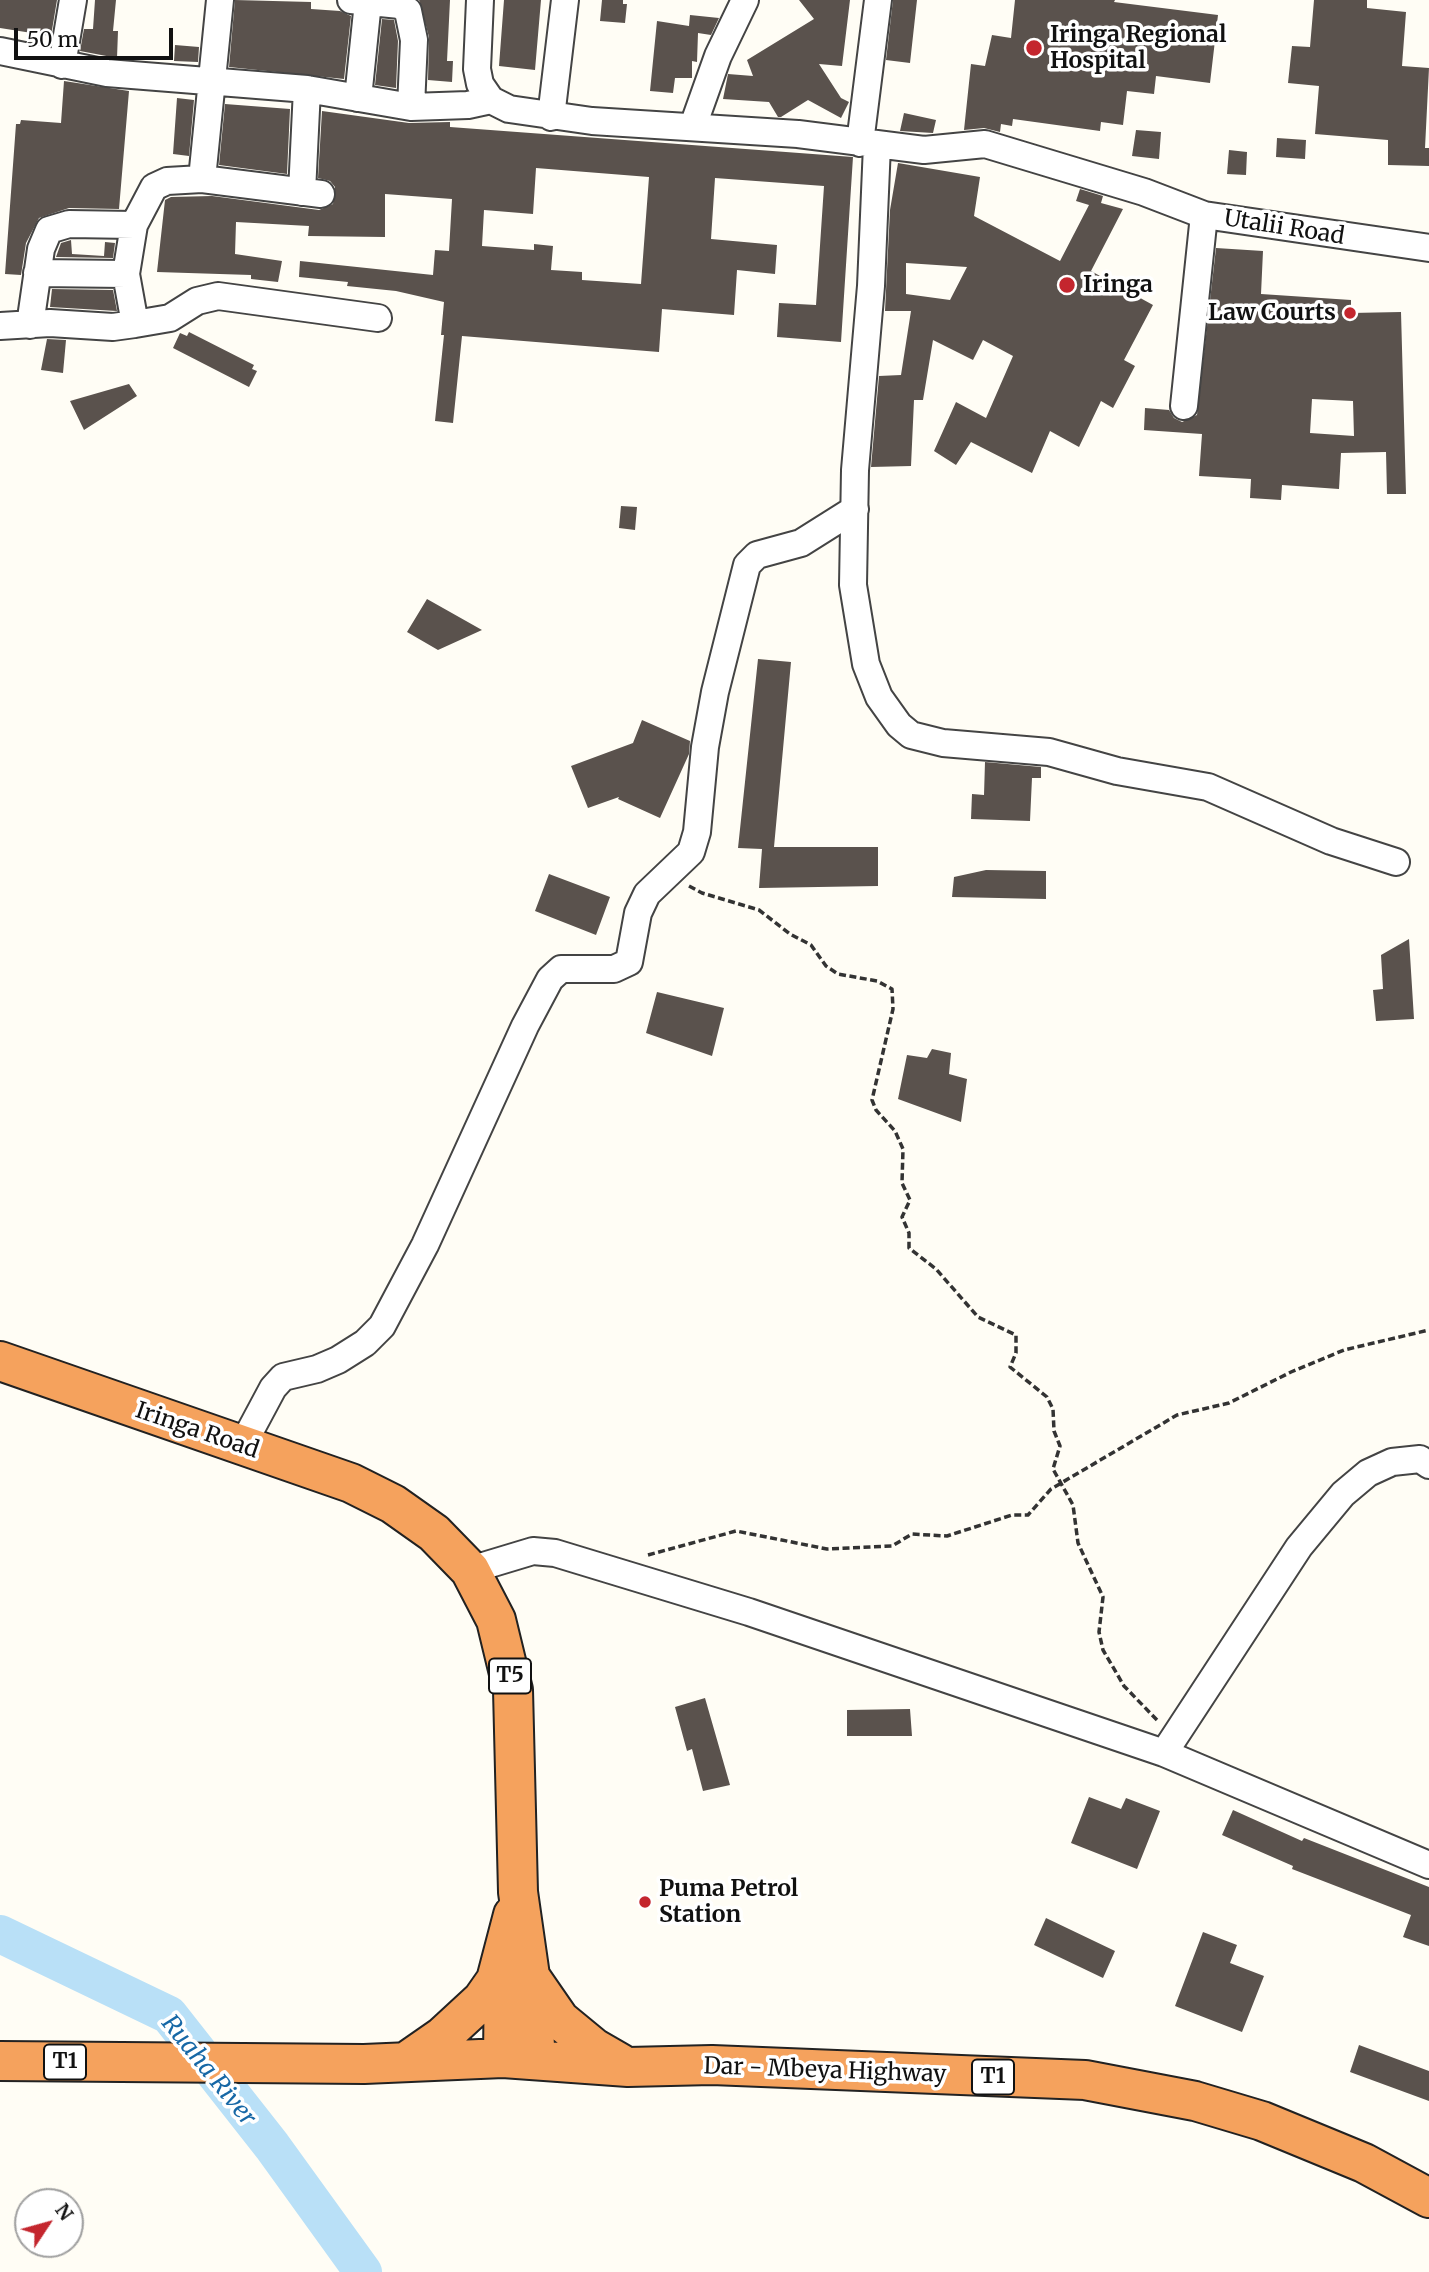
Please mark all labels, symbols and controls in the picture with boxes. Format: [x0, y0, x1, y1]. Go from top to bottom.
scale bar [18, 14, 177, 58]
place label: Iringa Regional Hospital [1050, 21, 1226, 75]
text: 50 m [27, 26, 78, 53]
marker: Iringa Regional Hospital [1024, 38, 1044, 58]
street label: Utalii Road [1222, 205, 1346, 251]
place label: Iringa [1083, 271, 1153, 299]
marker: Iringa [1057, 275, 1077, 295]
place label: Law Courts [1208, 299, 1336, 327]
marker: Law Courts [1342, 305, 1358, 321]
street label: Iringa Road [132, 1397, 262, 1465]
road number: T5 [489, 1658, 531, 1694]
place label: Puma Petrol Station [659, 1875, 798, 1929]
marker: Puma Petrol Station [637, 1894, 653, 1910]
water label: Ruaha River [155, 2010, 261, 2132]
road number: T1 [44, 2044, 86, 2080]
street label: Dar - Mbeya Highway [703, 2053, 947, 2089]
road number: T1 [972, 2060, 1014, 2094]
north arrow [14, 2188, 84, 2258]
text: N [50, 2199, 78, 2225]

